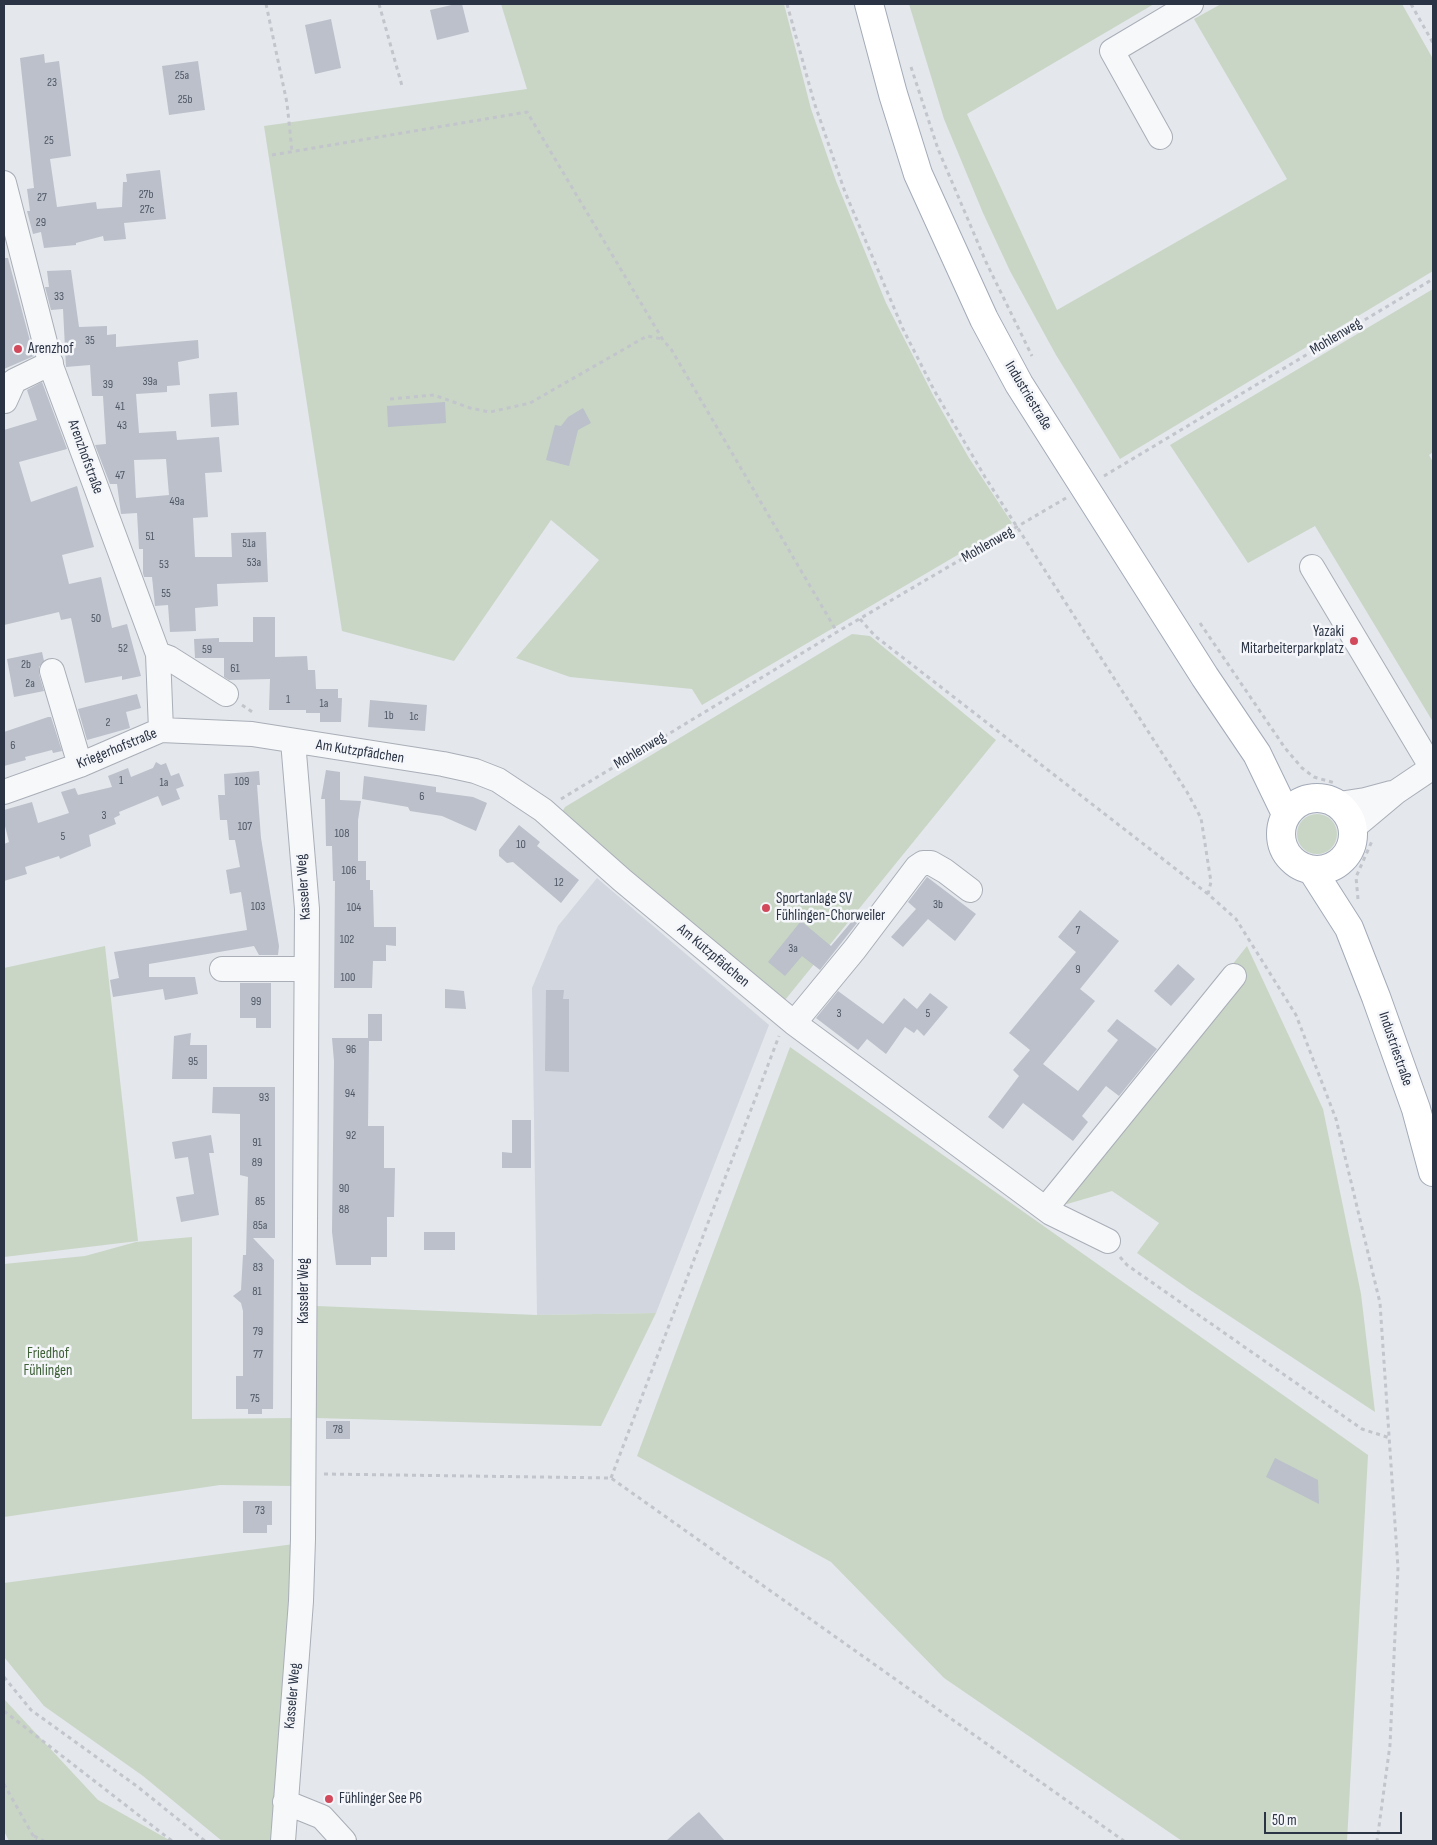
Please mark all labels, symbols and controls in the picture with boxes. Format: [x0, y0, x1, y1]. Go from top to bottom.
house number: 25a [175, 69, 189, 83]
house number: 23 [47, 76, 57, 90]
house number: 25b [178, 93, 192, 107]
house number: 25 [44, 134, 54, 148]
house number: 27b [139, 188, 153, 202]
house number: 27 [37, 191, 47, 205]
house number: 27c [140, 203, 154, 217]
house number: 29 [36, 216, 46, 230]
house number: 33 [54, 290, 64, 304]
street label: Mohlenweg [1307, 315, 1365, 359]
house number: 35 [85, 334, 95, 348]
place label: Arenzhof [28, 340, 74, 358]
marker: Arenzhof [12, 343, 24, 355]
street label: Industriestraße [1000, 358, 1056, 434]
house number: 39a [143, 375, 157, 389]
house number: 39 [103, 378, 113, 392]
house number: 41 [115, 400, 125, 414]
street label: Arenzhofstraße [63, 417, 107, 497]
house number: 43 [117, 419, 127, 433]
house number: 47 [115, 469, 125, 483]
house number: 49a [170, 495, 184, 509]
street label: Mohlenweg [959, 523, 1017, 567]
house number: 51 [145, 530, 155, 544]
house number: 51a [242, 537, 256, 551]
house number: 53a [247, 556, 261, 570]
house number: 53 [159, 558, 169, 572]
house number: 55 [161, 587, 171, 601]
house number: 50 [91, 612, 101, 626]
place label: Yazaki Mitarbeiterparkplatz [1241, 623, 1344, 658]
marker: Yazaki Mitarbeiterparkplatz [1348, 635, 1360, 647]
house number: 52 [118, 642, 128, 656]
house number: 59 [202, 643, 212, 657]
house number: 2b [21, 658, 31, 672]
house number: 61 [230, 662, 240, 676]
house number: 2a [25, 677, 35, 691]
house number: 1 [286, 693, 290, 707]
house number: 1a [320, 697, 328, 711]
house number: 1b [384, 709, 394, 723]
house number: 1c [410, 710, 418, 724]
house number: 2 [106, 716, 110, 730]
street label: Kriegerhofstraße [74, 725, 160, 773]
street label: Mohlenweg [611, 729, 669, 773]
street label: Am Kutzpfädchen [315, 736, 405, 768]
house number: 6 [10, 739, 16, 753]
house number: 1 [119, 774, 123, 788]
house number: 109 [235, 775, 249, 789]
house number: 1a [160, 776, 168, 790]
house number: 6 [419, 790, 425, 804]
house number: 3 [101, 809, 107, 823]
house number: 107 [238, 820, 252, 834]
house number: 108 [335, 827, 349, 841]
house number: 5 [61, 830, 65, 844]
house number: 10 [516, 838, 526, 852]
street label: Kasseler Weg [293, 853, 315, 921]
house number: 106 [342, 864, 356, 878]
house number: 12 [554, 876, 564, 890]
place label: Sportanlage SV Fühlingen-Chorweiler [776, 890, 885, 925]
house number: 3b [933, 898, 943, 912]
house number: 103 [251, 900, 265, 914]
house number: 104 [347, 901, 361, 915]
marker: Sportanlage SV Fühlingen-Chorweiler [760, 902, 772, 914]
street label: Am Kutzpfädchen [673, 921, 753, 991]
house number: 7 [1076, 924, 1080, 938]
house number: 102 [340, 933, 354, 947]
house number: 3a [788, 942, 798, 956]
house number: 9 [1075, 963, 1081, 977]
house number: 100 [341, 971, 355, 985]
house number: 99 [251, 995, 261, 1009]
house number: 3 [836, 1007, 842, 1021]
house number: 5 [926, 1007, 930, 1021]
street label: Industriestraße [1374, 1010, 1416, 1088]
house number: 96 [346, 1043, 356, 1057]
house number: 95 [188, 1055, 198, 1069]
house number: 94 [345, 1087, 355, 1101]
house number: 93 [259, 1091, 269, 1105]
house number: 92 [346, 1129, 356, 1143]
house number: 91 [252, 1136, 262, 1150]
house number: 89 [252, 1156, 262, 1170]
house number: 90 [339, 1182, 349, 1196]
house number: 85 [255, 1195, 265, 1209]
house number: 88 [339, 1203, 349, 1217]
house number: 85a [253, 1219, 267, 1233]
street label: Kasseler Weg [295, 1258, 313, 1324]
house number: 83 [253, 1261, 263, 1275]
house number: 81 [252, 1285, 262, 1299]
house number: 79 [253, 1325, 263, 1339]
park label: Friedhof Fühlingen [23, 1345, 73, 1380]
house number: 77 [253, 1348, 263, 1362]
house number: 75 [250, 1392, 260, 1406]
house number: 78 [333, 1423, 343, 1437]
house number: 73 [255, 1504, 265, 1518]
street label: Kasseler Weg [281, 1662, 305, 1730]
place label: Fühlinger See P6 [339, 1790, 422, 1808]
marker: Fühlinger See P6 [323, 1793, 335, 1805]
scale bar [1267, 1802, 1404, 1834]
text: 50 m [1272, 1811, 1297, 1830]

